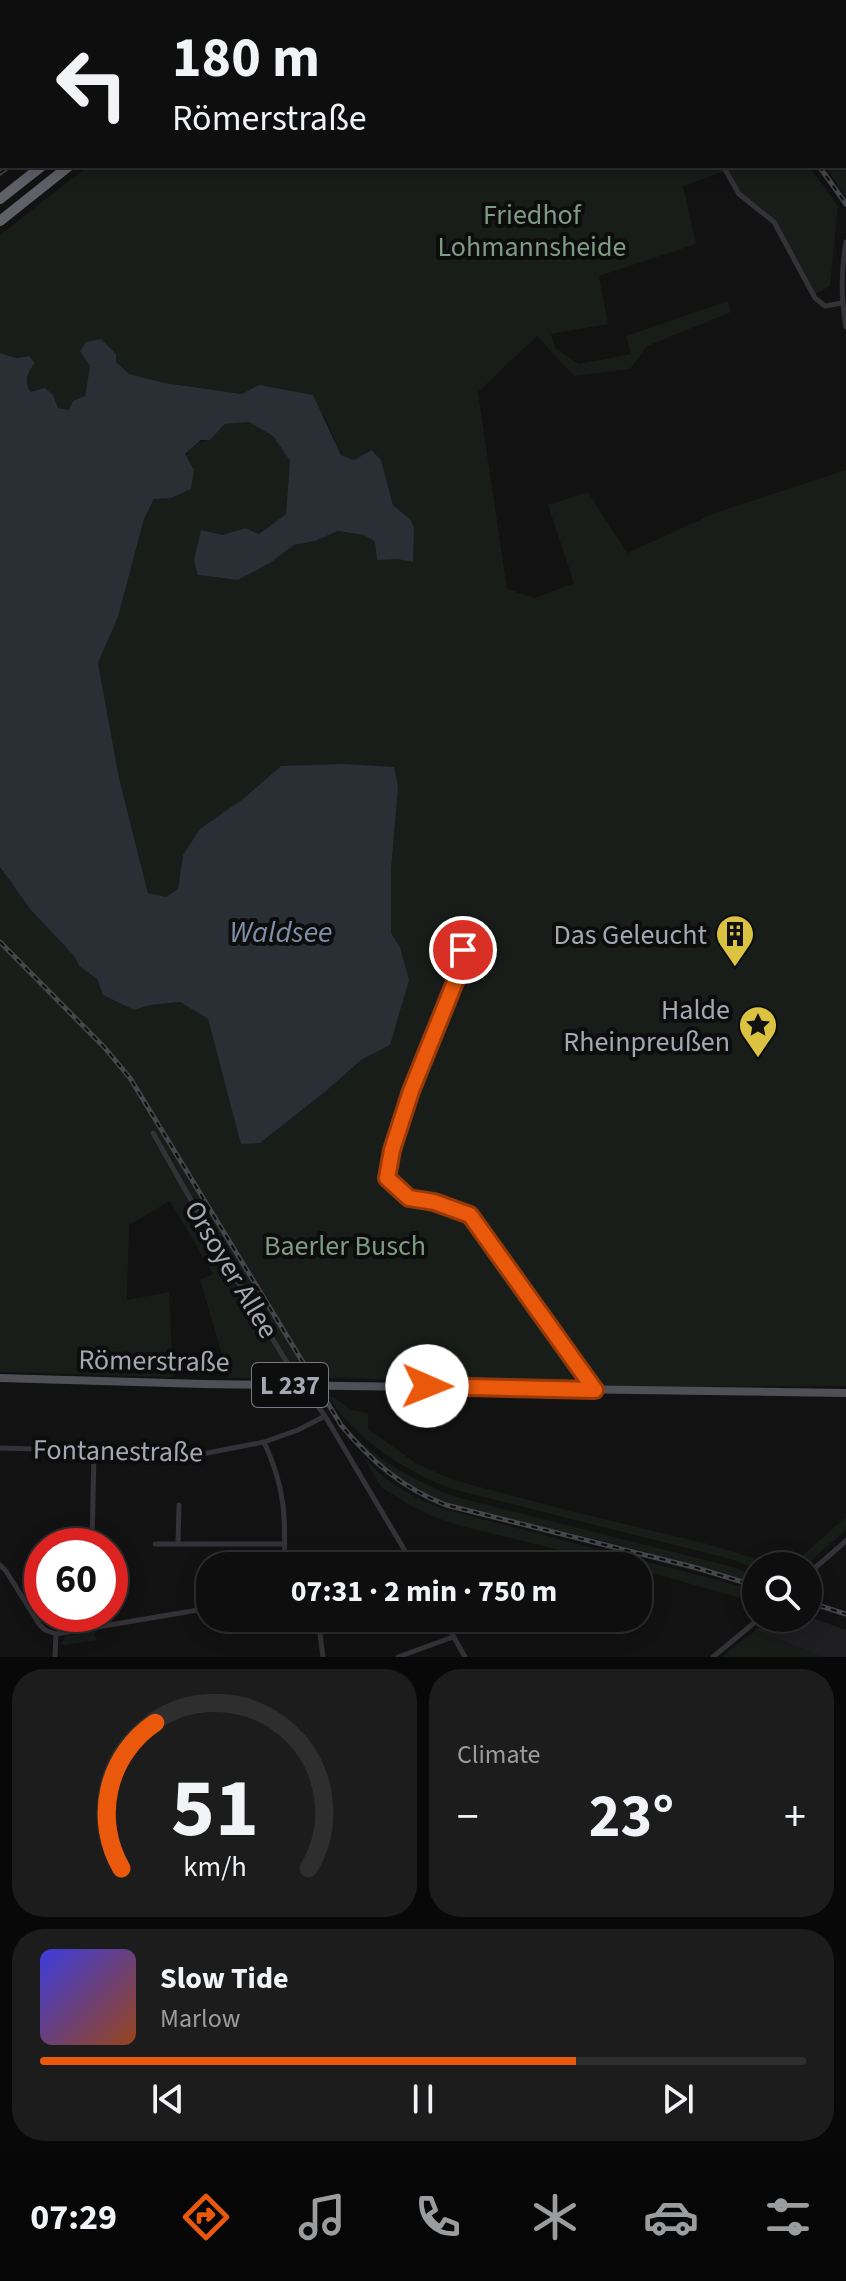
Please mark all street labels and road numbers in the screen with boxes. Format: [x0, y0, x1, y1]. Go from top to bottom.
street label: Orsoyer Allee [174, 1193, 288, 1346]
street label: Römerstraße [78, 1340, 230, 1382]
road number: L 237 [252, 1363, 328, 1407]
street label: Fontanestraße [33, 1430, 203, 1472]

